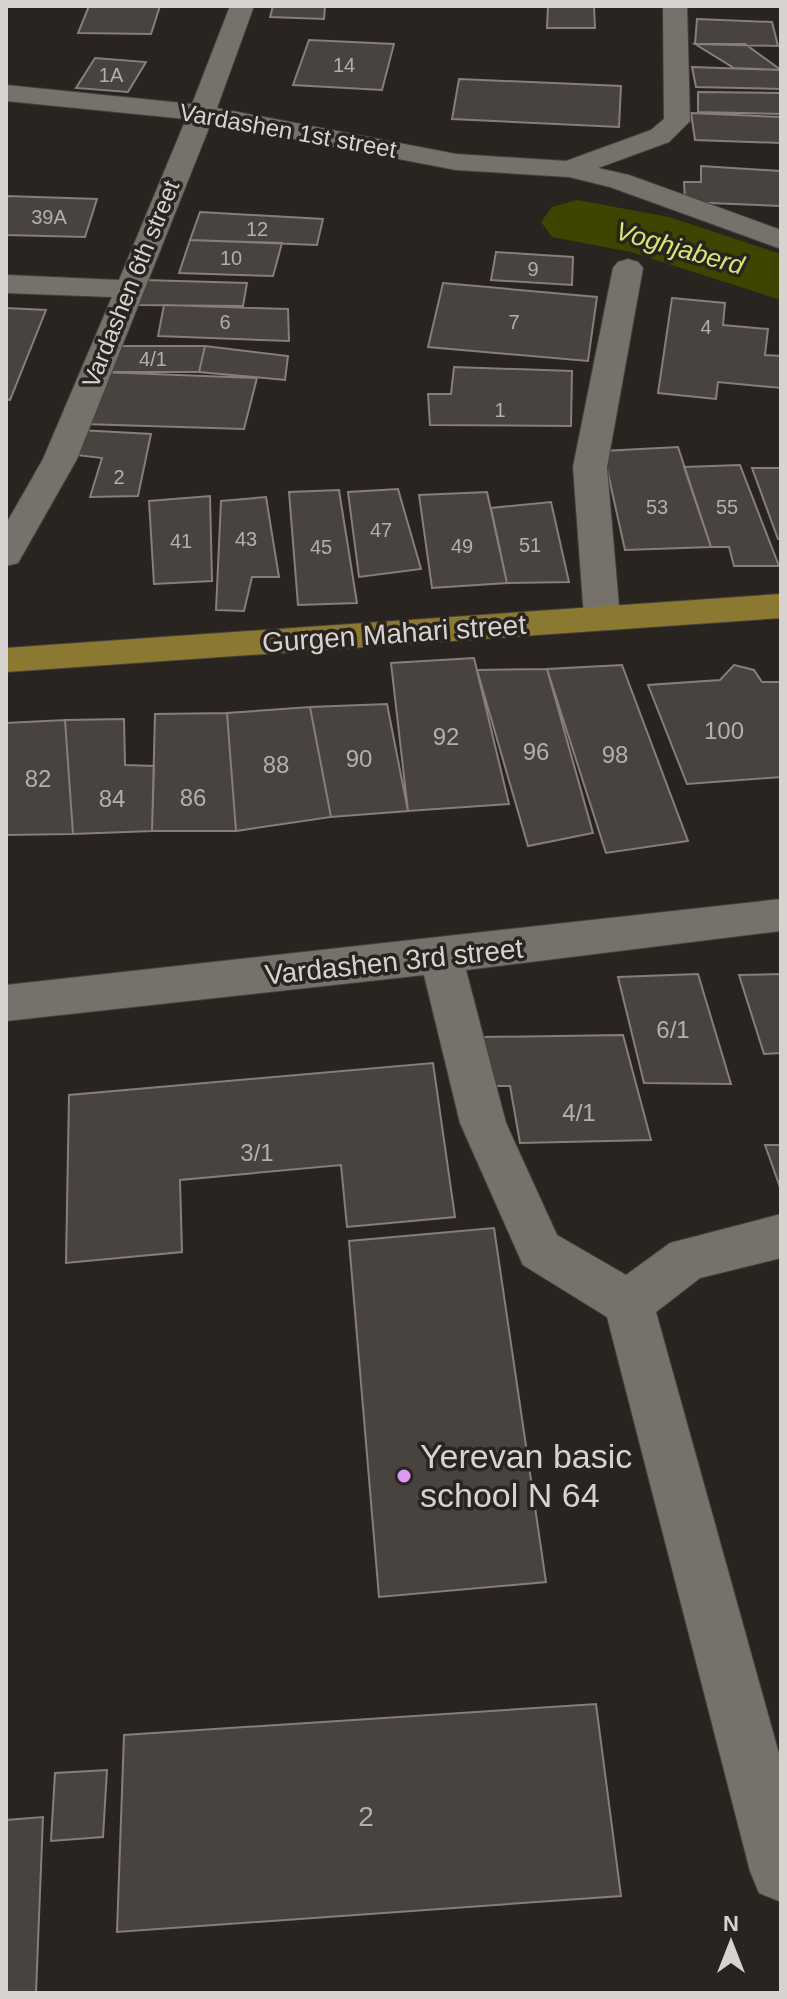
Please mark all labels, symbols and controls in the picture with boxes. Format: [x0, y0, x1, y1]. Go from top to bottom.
house number: 14 [333, 54, 355, 76]
house number: 1A [99, 64, 124, 86]
street label: Vardashen 1st street [178, 98, 399, 163]
street label: Vardashen 6th street [77, 176, 185, 391]
house number: 39A [31, 206, 67, 228]
water label: Voghjaberd [612, 215, 749, 281]
house number: 12 [246, 218, 268, 240]
house number: 10 [220, 247, 242, 269]
house number: 9 [527, 258, 539, 280]
house number: 6 [219, 311, 231, 333]
house number: 7 [508, 311, 520, 333]
house number: 4 [700, 316, 712, 338]
house number: 4/1 [139, 348, 167, 370]
house number: 1 [494, 399, 506, 421]
house number: 2 [113, 466, 125, 488]
house number: 53 [646, 496, 668, 518]
house number: 55 [716, 496, 738, 518]
house number: 47 [370, 519, 392, 541]
house number: 43 [235, 528, 257, 550]
house number: 41 [170, 530, 192, 552]
house number: 51 [519, 534, 541, 556]
house number: 49 [451, 535, 473, 557]
house number: 45 [310, 536, 332, 558]
street label: Gurgen Mahari street [261, 609, 527, 658]
house number: 100 [704, 717, 744, 744]
house number: 92 [433, 723, 459, 750]
house number: 96 [523, 738, 549, 765]
house number: 98 [602, 741, 628, 768]
house number: 90 [346, 745, 372, 772]
house number: 88 [263, 751, 289, 778]
house number: 82 [25, 765, 51, 792]
house number: 86 [180, 784, 206, 811]
house number: 84 [99, 785, 125, 812]
street label: Vardashen 3rd street [263, 933, 525, 990]
house number: 6/1 [656, 1016, 690, 1043]
house number: 4/1 [562, 1099, 596, 1126]
house number: 3/1 [240, 1139, 274, 1166]
place label: Yerevan basic school N 64 [420, 1437, 632, 1514]
marker: Yerevan basic school N 64 [395, 1467, 413, 1485]
house number: 2 [358, 1801, 374, 1832]
north arrow [691, 1903, 771, 1983]
text: N [723, 1911, 739, 1936]

